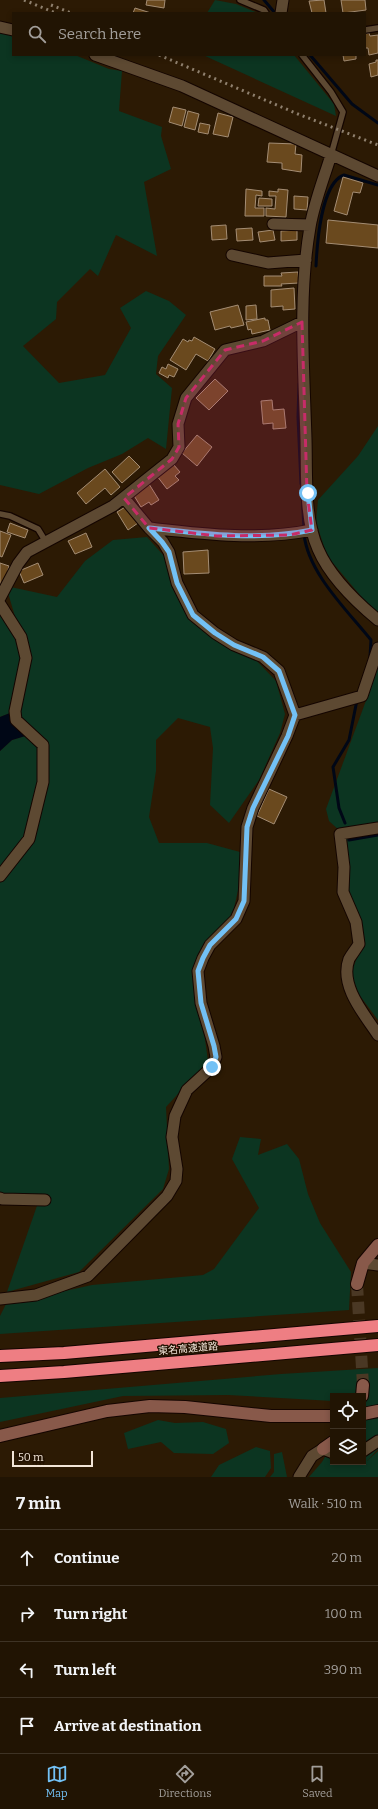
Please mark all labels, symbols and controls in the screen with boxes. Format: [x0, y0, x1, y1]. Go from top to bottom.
search box [12, 12, 366, 56]
icon: search [26, 23, 48, 45]
text: Search here [58, 25, 141, 43]
route start [299, 484, 317, 502]
route end [203, 1058, 221, 1076]
street label: 東名高速道路 [158, 1340, 218, 1358]
map controls [330, 1393, 366, 1465]
button: locate [330, 1393, 366, 1429]
button: layers [330, 1429, 366, 1465]
scale bar [12, 1449, 93, 1468]
text: 50 m [18, 1451, 44, 1464]
text: 7 min [16, 1493, 61, 1514]
text: Walk · 510 m [288, 1496, 362, 1511]
icon: ahead [16, 1547, 38, 1569]
text: Continue [54, 1549, 120, 1567]
text: 20 m [332, 1550, 362, 1565]
icon: right [16, 1603, 38, 1625]
text: Turn right [54, 1605, 127, 1623]
text: 100 m [325, 1606, 362, 1621]
icon: left [16, 1659, 38, 1681]
text: Turn left [54, 1661, 116, 1679]
text: 390 m [324, 1662, 362, 1677]
icon: arrive [16, 1715, 38, 1737]
text: Arrive at destination [54, 1717, 201, 1735]
tab: Map [45, 1763, 68, 1800]
tab: Directions [159, 1763, 211, 1800]
tab: Saved [302, 1763, 333, 1800]

